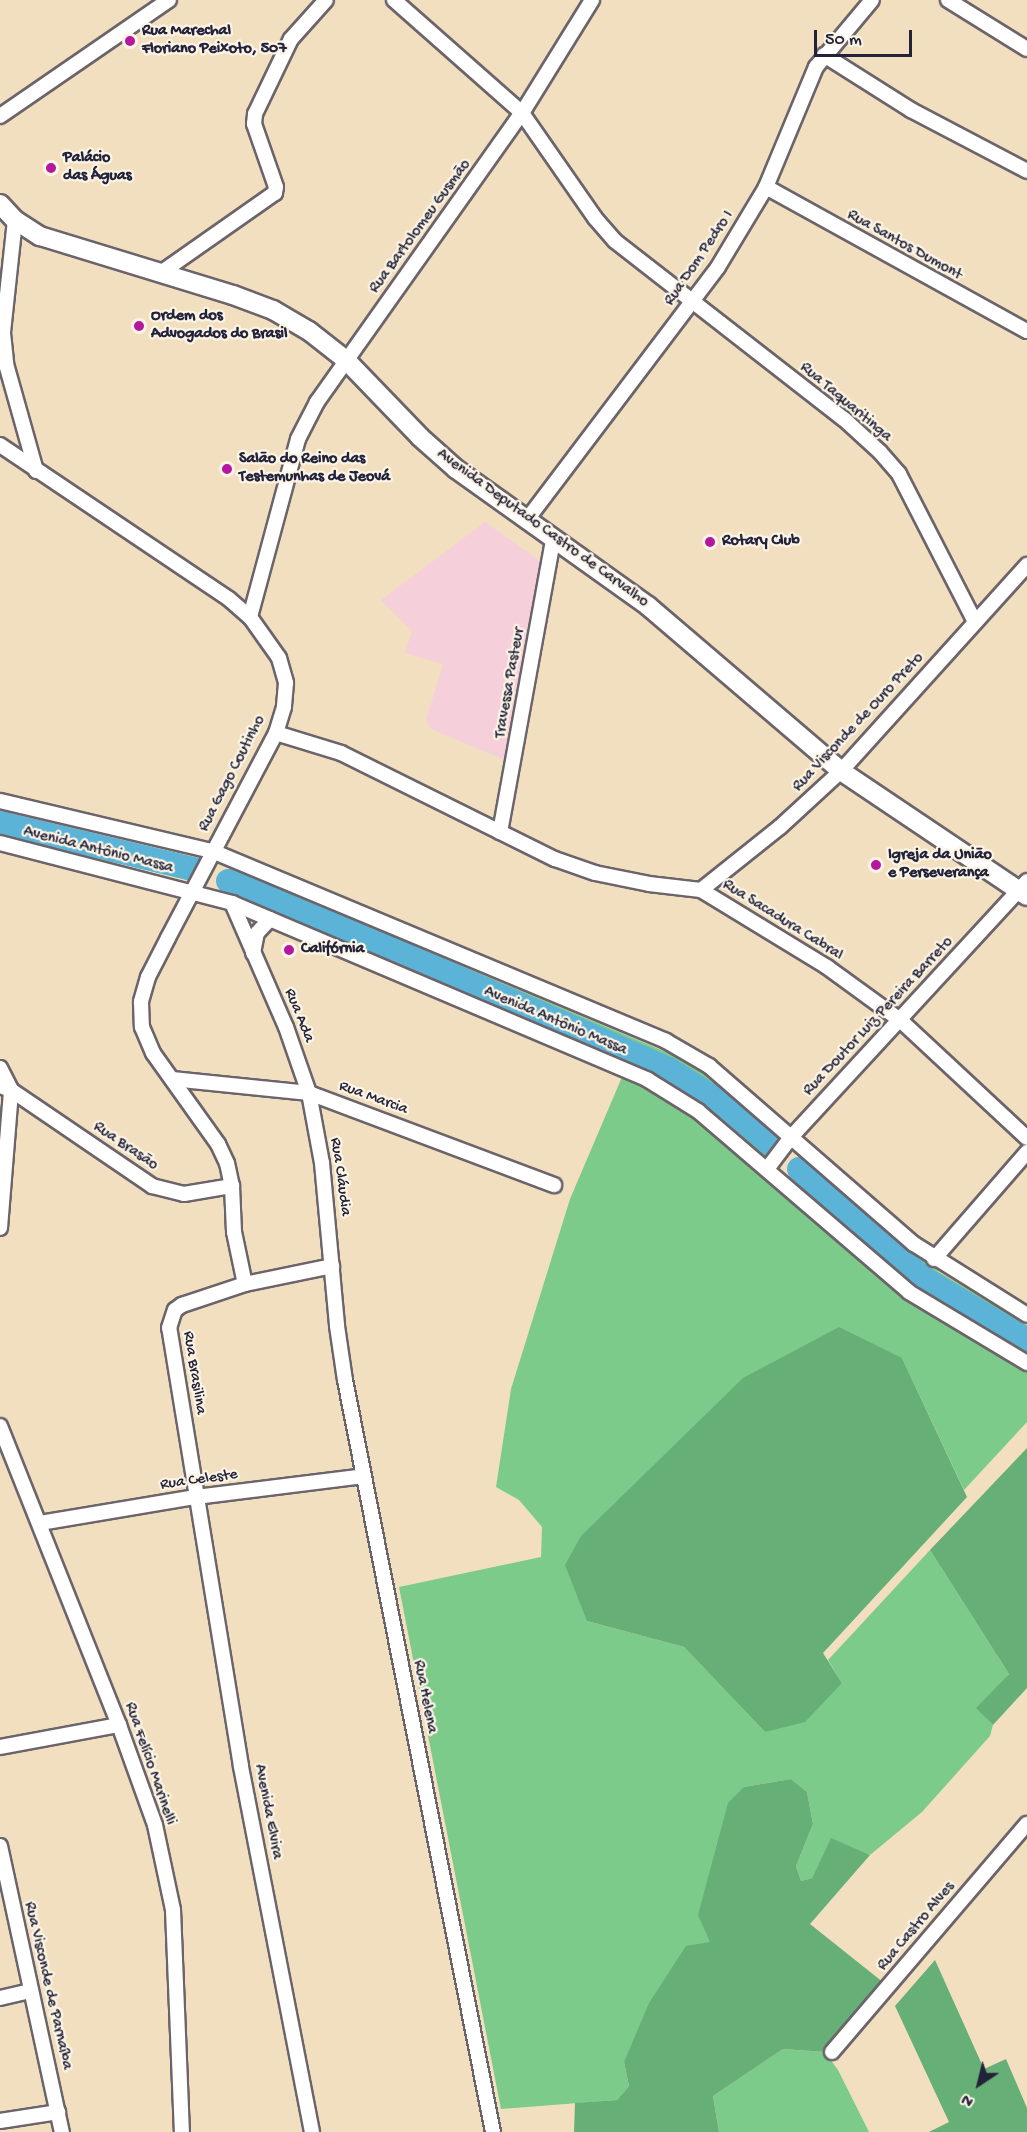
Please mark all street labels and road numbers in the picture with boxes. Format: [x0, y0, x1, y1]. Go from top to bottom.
street label: Rua Bartolomeu Gusmão [366, 156, 476, 298]
street label: Rua Santos Dumont [843, 206, 965, 286]
street label: Rua Dom Pedro I [661, 208, 739, 310]
street label: Rua Taquaritinga [795, 359, 895, 447]
street label: Avenida Deputado Castro de Carvalho [432, 446, 652, 612]
street label: Travessa Pasteur [492, 626, 530, 740]
street label: Rua Visconde de Ouro Preto [789, 649, 929, 797]
street label: Rua Gago Coutinho [195, 713, 271, 835]
street label: Avenida Antônio Massa [21, 823, 175, 879]
street label: Rua Sacadura Cabral [718, 876, 846, 966]
street label: Rua Doutor Luiz Pereira Barreto [800, 933, 958, 1101]
street label: Avenida Antônio Massa [481, 983, 629, 1061]
street label: Rua Ada [279, 986, 317, 1046]
street label: Rua Marcia [336, 1078, 410, 1120]
street label: Rua Brasão [89, 1118, 161, 1176]
street label: Rua Cláudia [324, 1137, 354, 1217]
street label: Rua Brasilina [177, 1330, 209, 1416]
street label: Rua Celeste [159, 1466, 239, 1496]
street label: Rua Helena [407, 1659, 441, 1735]
street label: Rua Felício Marinelli [119, 1700, 179, 1828]
street label: Avenida Elvira [248, 1763, 286, 1861]
street label: Rua Castro Alves [874, 1879, 960, 1975]
street label: Rua Visconde de Parnaíba [18, 1900, 76, 2072]

